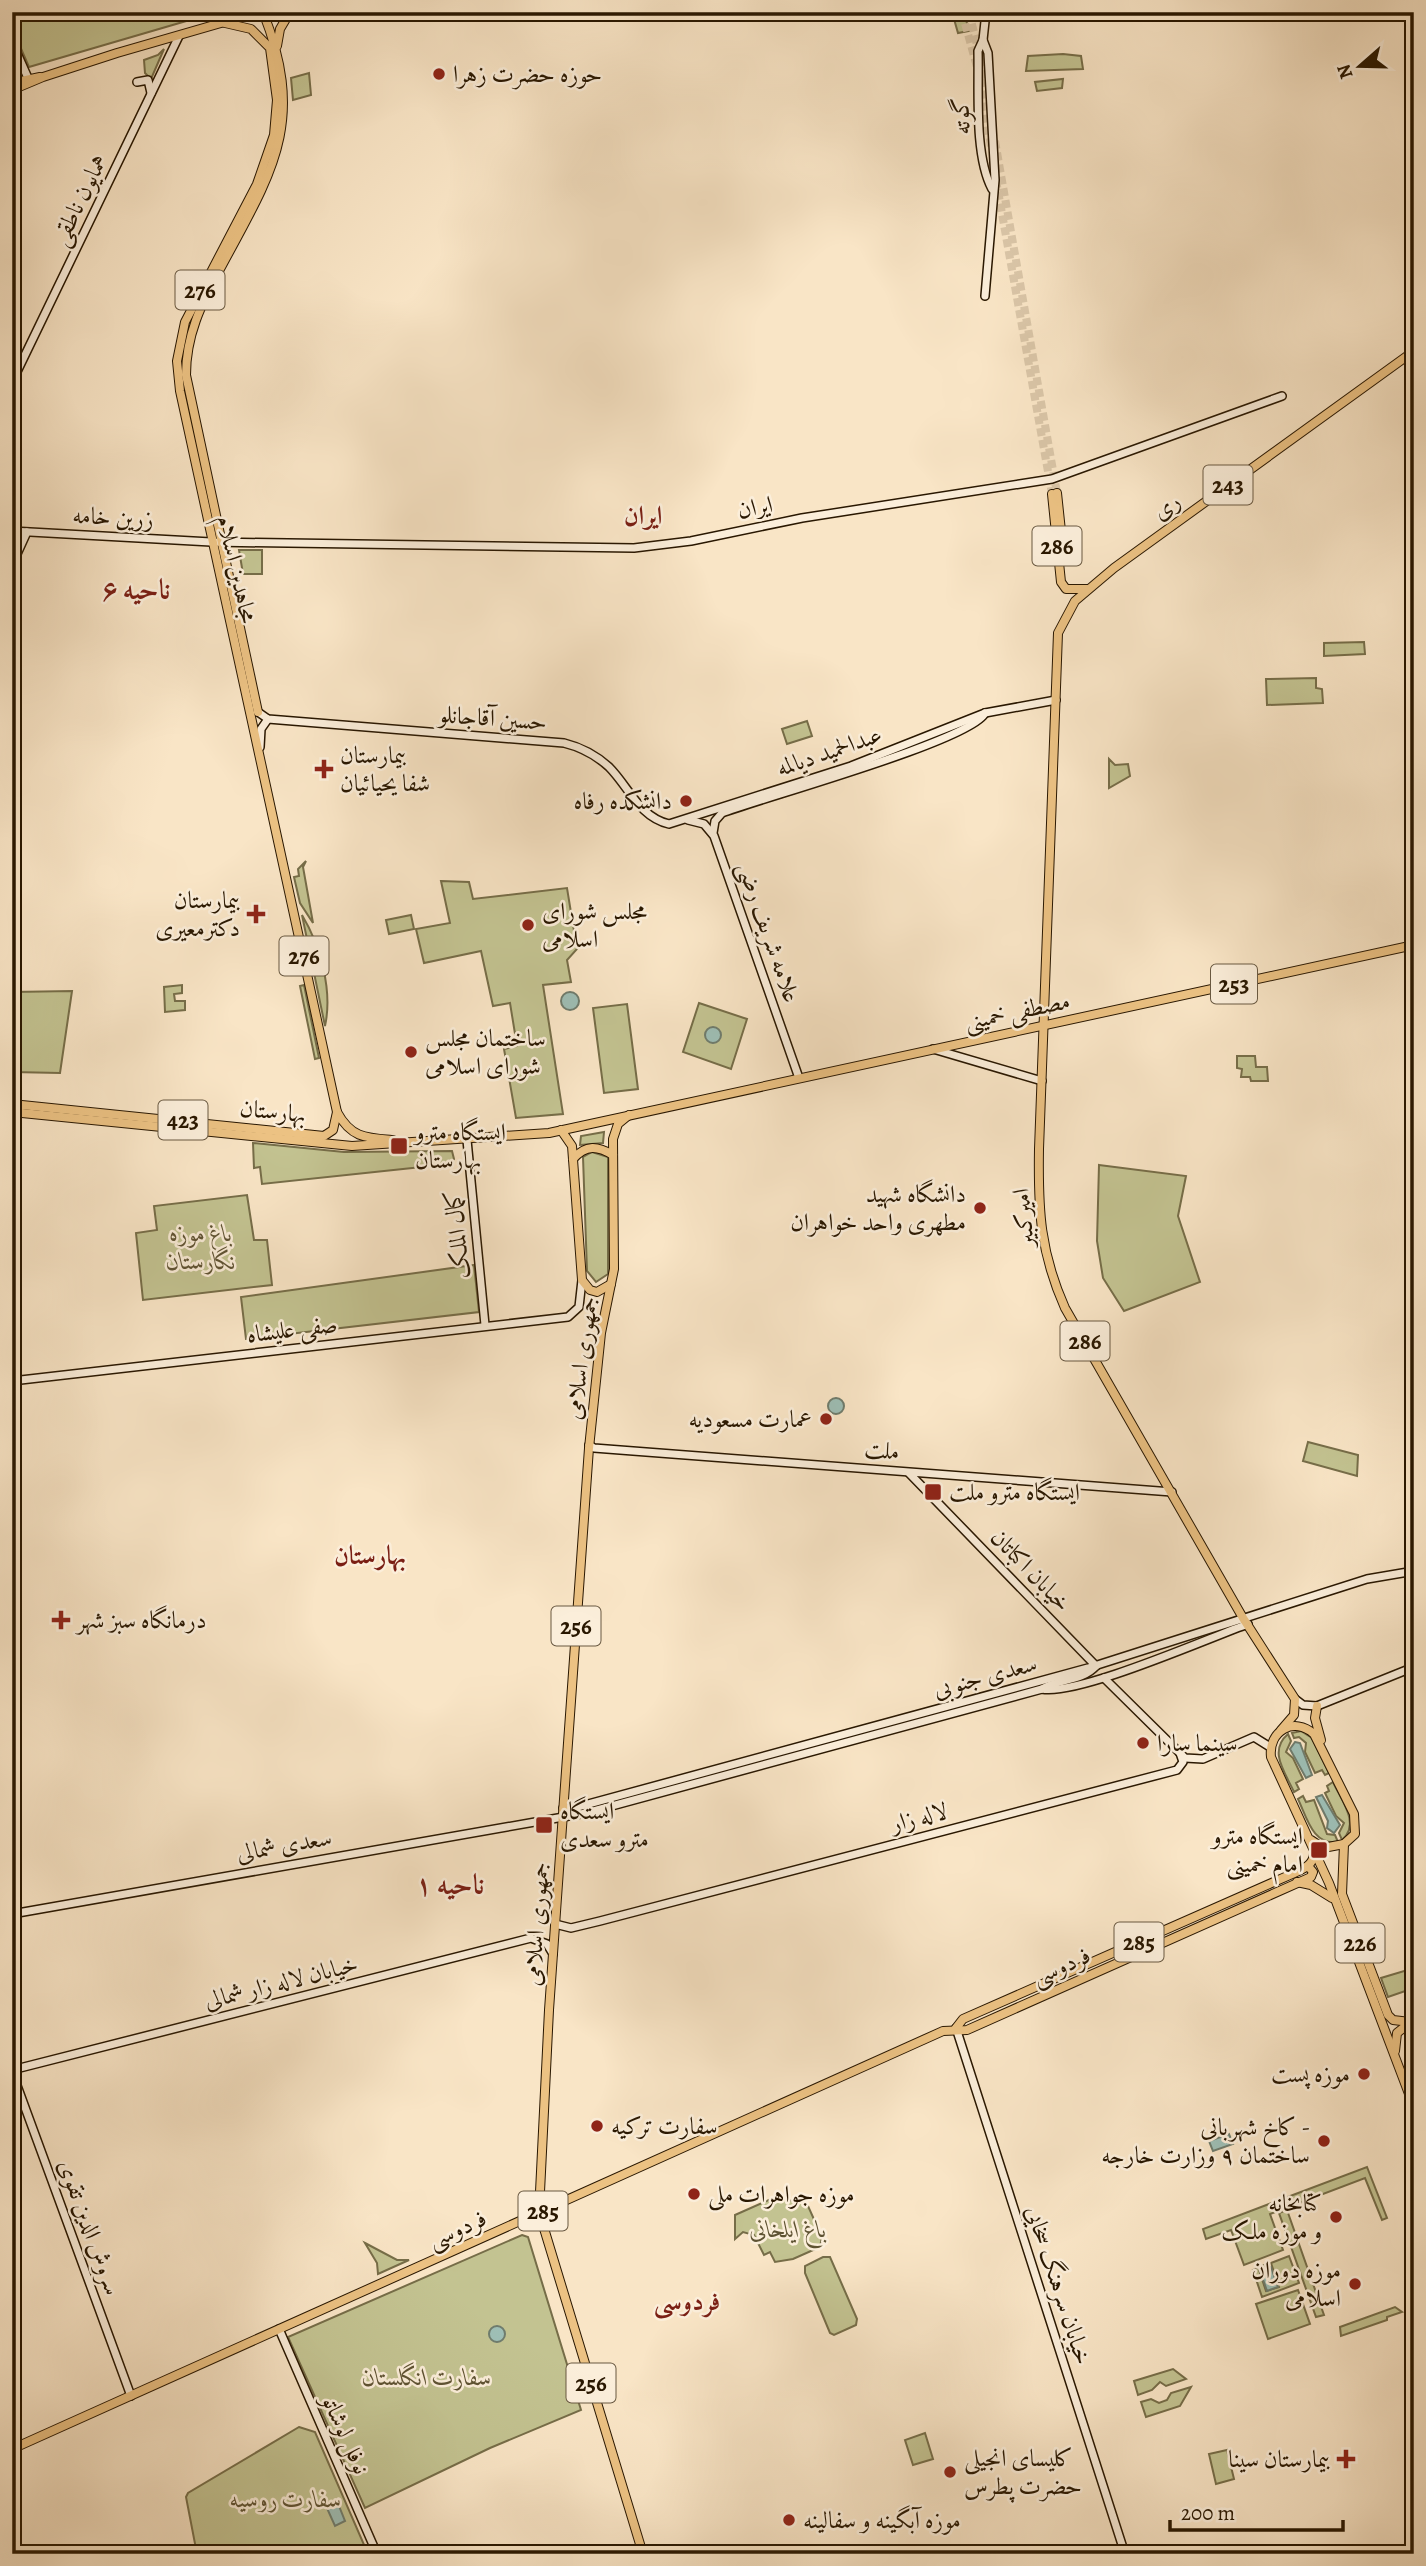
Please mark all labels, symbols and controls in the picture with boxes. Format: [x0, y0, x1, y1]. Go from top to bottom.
north arrow [1324, 32, 1394, 102]
place label: حوزه حضرت زهرا [453, 58, 602, 90]
text: N [1330, 60, 1360, 82]
marker: حوزه حضرت زهرا [431, 66, 447, 82]
street label: گوته [944, 96, 978, 136]
street label: همایون ناطقی [43, 149, 116, 252]
road number: 276 [176, 270, 224, 310]
road number: 243 [1204, 466, 1252, 505]
street label: ری [1145, 485, 1187, 527]
street label: ایران [735, 488, 775, 526]
district label: ایران [624, 498, 662, 533]
street label: زرین خامه [72, 499, 154, 535]
street label: مجاهدین اسلام [204, 512, 265, 628]
road number: 286 [1032, 526, 1082, 566]
district label: ناحیه ۶ [102, 571, 170, 609]
street label: حسین آقاجانلو [435, 698, 548, 738]
street label: عبدالحمید دیالمه [772, 718, 886, 784]
place label: بیمارستان شفا یحیائیان [340, 739, 430, 799]
marker: بیمارستان شفا یحیائیان [314, 759, 334, 779]
place label: دانشکده رفاه [574, 785, 672, 817]
marker: دانشکده رفاه [678, 793, 694, 809]
street label: علامه شریف رضی [729, 857, 808, 1007]
place label: بیمارستان دکترمعیری [155, 884, 240, 944]
place label: مجلس شورای اسلامی [542, 895, 647, 955]
marker: بیمارستان دکترمعیری [246, 904, 266, 924]
marker: مجلس شورای اسلامی [520, 917, 536, 933]
road number: 276 [280, 937, 328, 976]
road number: 253 [1211, 965, 1257, 1004]
street label: مصطفی خمینی [961, 984, 1073, 1039]
place label: ساختمان مجلس شورای اسلامی [425, 1022, 546, 1082]
marker: ساختمان مجلس شورای اسلامی [403, 1044, 419, 1060]
street label: بهارستان [238, 1092, 308, 1130]
road number: 423 [158, 1100, 208, 1140]
place label: ایستگاه مترو بهارستان [412, 1116, 506, 1176]
marker: ایستگاه مترو بهارستان [389, 1136, 409, 1156]
place label: دانشگاه شهید مطهری واحد خواهران [790, 1178, 966, 1238]
street label: امیرکبیر [1004, 1187, 1042, 1252]
street label: کمال الملک [436, 1189, 478, 1281]
marker: دانشگاه شهید مطهری واحد خواهران [972, 1200, 988, 1216]
park label: باغ موزه نگارستان [166, 1217, 236, 1277]
street label: جمهوری اسلامی [557, 1294, 605, 1422]
street label: صفی علیشاه [245, 1308, 339, 1351]
road number: 286 [1060, 1322, 1110, 1360]
place label: عمارت مسعودیه [689, 1403, 812, 1435]
marker: عمارت مسعودیه [818, 1411, 834, 1427]
street label: ملت [863, 1433, 901, 1467]
place label: ایستگاه مترو ملت [949, 1476, 1080, 1508]
marker: ایستگاه مترو ملت [923, 1482, 943, 1502]
street label: خیابان اکباتان [983, 1522, 1079, 1618]
district label: بهارستان [334, 1538, 406, 1573]
place label: درمانگاه سبز شهر [74, 1604, 207, 1636]
road number: 256 [552, 1606, 600, 1646]
marker: درمانگاه سبز شهر [51, 1610, 71, 1630]
street label: سعدی جنوبی [930, 1647, 1041, 1706]
place label: سینما سارا [1157, 1727, 1238, 1759]
marker: سینما سارا [1135, 1735, 1151, 1751]
place label: ایستگاه مترو سعدی [560, 1795, 649, 1855]
street label: لاله زار [885, 1795, 951, 1840]
marker: ایستگاه مترو سعدی [534, 1815, 554, 1835]
place label: ایستگاه مترو امام خمینی [1209, 1820, 1303, 1885]
street label: سعدی شمالی [234, 1821, 334, 1869]
marker: ایستگاه مترو امام خمینی [1309, 1840, 1329, 1860]
street label: جمهوری اسلامی [516, 1861, 556, 1987]
district label: ناحیه ۱ [416, 1866, 484, 1904]
road number: 285 [1114, 1923, 1164, 1962]
road number: 226 [1336, 1924, 1384, 1962]
street label: فردوسی [1026, 1939, 1096, 1994]
street label: خیابان لاله زار شمالی [201, 1947, 361, 2017]
place label: موزه پست [1271, 2058, 1350, 2090]
marker: موزه پست [1356, 2066, 1372, 2082]
place label: سفارت ترکیه [611, 2110, 718, 2142]
place label: کاخ شهربانی - ساختمان ۹ وزارت خارجه [1101, 2111, 1310, 2171]
marker: سفارت ترکیه [589, 2118, 605, 2134]
marker: کاخ شهربانی - ساختمان ۹ وزارت خارجه [1316, 2133, 1332, 2149]
street label: سروش الدین تقوی [51, 2155, 129, 2299]
place label: موزه جواهرات ملی [708, 2178, 855, 2211]
marker: موزه جواهرات ملی [686, 2186, 702, 2202]
place label: کتابخانه و موزه ملک [1221, 2187, 1322, 2247]
road number: 285 [518, 2192, 568, 2230]
street label: خیابان سرهنگ سخایی [1018, 2201, 1100, 2369]
street label: فردوسی [422, 2202, 492, 2257]
marker: کتابخانه و موزه ملک [1328, 2209, 1344, 2225]
park label: باغ ایلخانی [749, 2213, 827, 2249]
place label: موزه دوران اسلامی [1251, 2254, 1341, 2314]
marker: موزه دوران اسلامی [1347, 2276, 1363, 2292]
district label: فردوسی [654, 2284, 720, 2319]
park label: سفارت انگلستان [362, 2361, 492, 2393]
road number: 256 [566, 2364, 616, 2402]
street label: نوفل لوشاتو [312, 2387, 378, 2480]
place label: کلیسای انجیلی حضرت پطرس [964, 2442, 1082, 2503]
place label: بیمارستان سینا [1228, 2443, 1330, 2475]
marker: بیمارستان سینا [1336, 2449, 1356, 2469]
marker: کلیسای انجیلی حضرت پطرس [942, 2464, 958, 2480]
park label: سفارت روسیه [230, 2483, 342, 2515]
scale bar [1170, 2489, 1344, 2533]
text: 200 m [1181, 2499, 1235, 2527]
place label: موزه آبگینه و سفالینه [803, 2504, 961, 2536]
marker: موزه آبگینه و سفالینه [781, 2512, 797, 2528]

